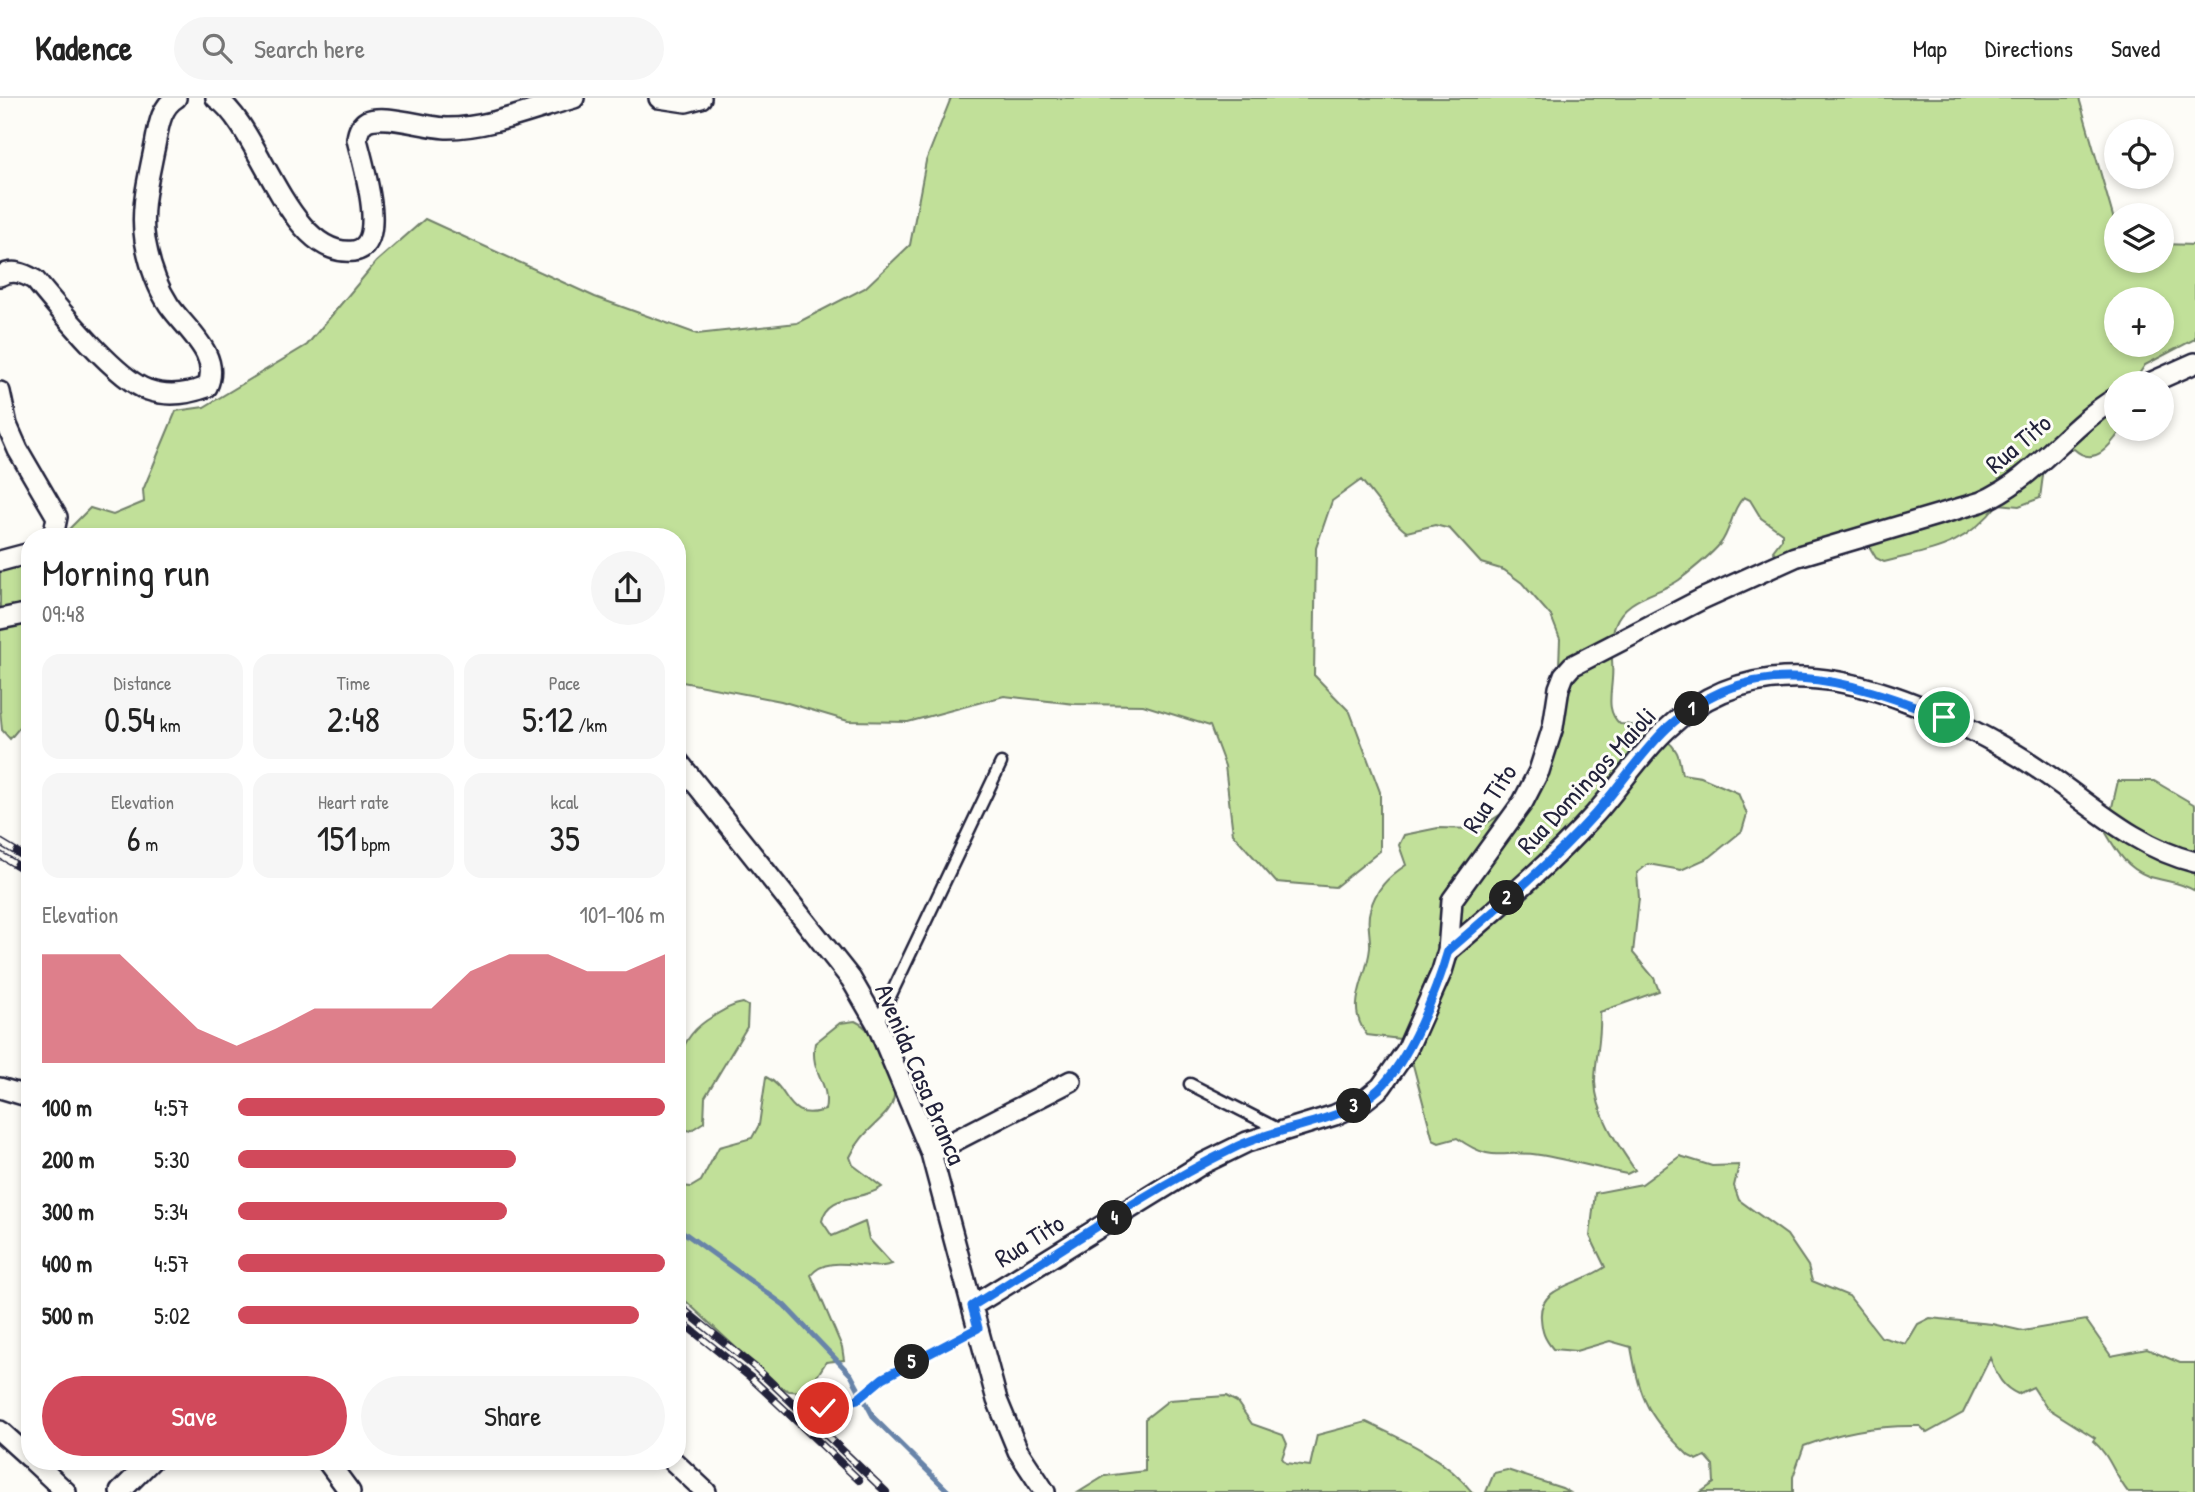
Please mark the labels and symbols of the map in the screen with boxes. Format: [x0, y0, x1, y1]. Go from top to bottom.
street label: Rua Tito [1978, 405, 2058, 481]
pin [1914, 687, 1974, 747]
pin: 1 [1674, 692, 1710, 726]
street label: Rua Domingos Maioli [1509, 699, 1663, 861]
street label: Rua Tito [1454, 757, 1524, 839]
pin: 2 [1490, 880, 1524, 916]
street label: Avenida Casa Branca [867, 978, 975, 1170]
pin: 3 [1336, 1088, 1372, 1124]
pin: 4 [1098, 1200, 1132, 1236]
street label: Rua Tito [988, 1205, 1070, 1275]
pin: 5 [894, 1344, 930, 1380]
pin [793, 1378, 853, 1438]

